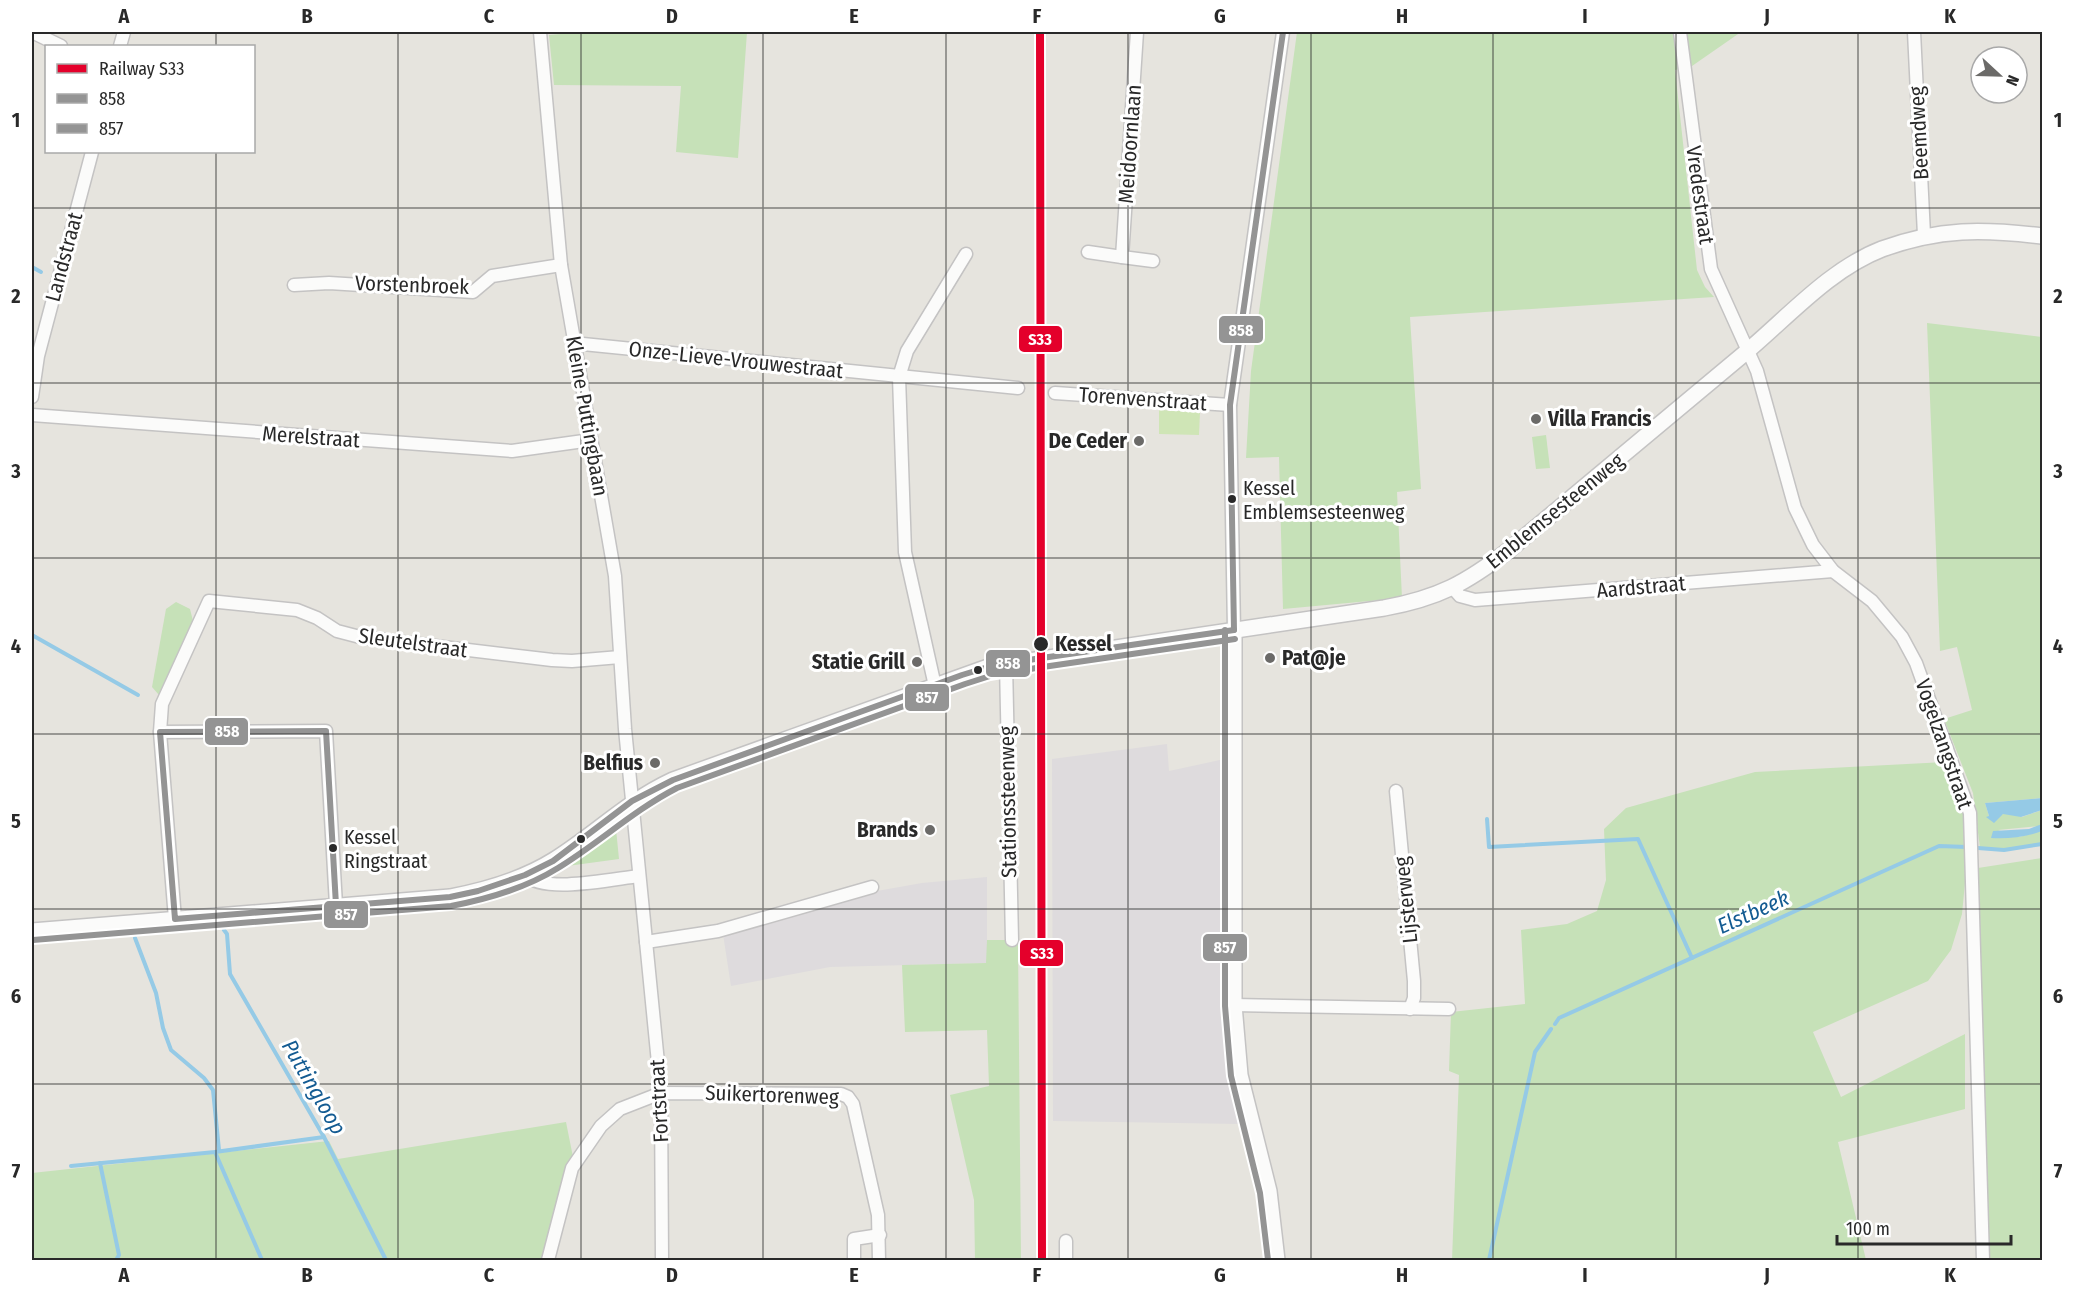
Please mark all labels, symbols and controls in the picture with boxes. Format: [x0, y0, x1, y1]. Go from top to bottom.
text: A [118, 4, 131, 28]
text: B [301, 4, 313, 28]
text: C [484, 4, 495, 28]
text: D [666, 4, 678, 28]
text: E [849, 4, 859, 28]
text: F [1033, 4, 1042, 28]
text: G [1214, 4, 1226, 28]
text: H [1396, 4, 1408, 28]
text: I [1582, 4, 1588, 28]
text: J [1763, 4, 1770, 28]
text: K [1944, 4, 1956, 28]
legend [45, 45, 255, 153]
north arrow [1969, 45, 2029, 105]
text: Railway S33 [99, 58, 184, 80]
text: N [2002, 72, 2023, 88]
street label: Meidoornlaan [1113, 84, 1147, 204]
street label: Beemdweg [1904, 85, 1934, 180]
text: 858 [99, 88, 125, 110]
text: 1 [12, 108, 20, 132]
text: 1 [2054, 108, 2062, 132]
text: 857 [99, 118, 123, 140]
street label: Vredestraat [1680, 144, 1720, 246]
street label: Landstraat [40, 209, 88, 305]
street label: Vorstenbroek [354, 270, 470, 300]
text: 2 [10, 284, 21, 308]
text: 2 [2052, 284, 2063, 308]
line badge: 858 [1218, 315, 1264, 344]
text: 858 [1229, 321, 1254, 340]
line badge: S33 [1018, 325, 1063, 353]
text: S33 [1028, 330, 1052, 349]
street label: Kleine Puttingbaan [560, 334, 614, 498]
street label: Onze-Lieve-Vrouwestraat [627, 336, 845, 384]
street label: Torenvenstraat [1078, 382, 1208, 416]
place label: Villa Francis [1547, 406, 1651, 432]
marker: Villa Francis [1529, 412, 1543, 426]
street label: Merelstraat [261, 421, 361, 453]
place label: De Ceder [1048, 428, 1127, 454]
marker: De Ceder [1132, 434, 1146, 448]
street label: Emblemsesteenweg [1481, 447, 1629, 574]
text: 3 [10, 459, 21, 483]
text: 3 [2052, 459, 2063, 483]
place label: Kessel Emblemsesteenweg [1243, 476, 1405, 524]
marker: Kessel Emblemsesteenweg [1226, 493, 1238, 505]
street label: Aardstraat [1595, 570, 1687, 604]
street label: Sleutelstraat [357, 623, 469, 664]
place label: Kessel [1055, 631, 1112, 657]
text: 4 [11, 634, 21, 658]
text: 4 [2053, 634, 2063, 658]
marker: Kessel [1032, 635, 1050, 653]
place label: Pat@je [1282, 645, 1346, 671]
place label: Statie Grill [812, 649, 905, 675]
line badge: 858 [985, 649, 1031, 678]
marker: Pat@je [1263, 651, 1277, 665]
text: 858 [996, 654, 1021, 673]
marker: Statie Grill [910, 655, 924, 669]
unlabelled marker [972, 664, 984, 676]
street label: Vogelzangstraat [1910, 676, 1978, 813]
line badge: 857 [904, 683, 950, 712]
text: 857 [916, 688, 939, 707]
line badge: 858 [204, 717, 249, 746]
text: 858 [215, 722, 240, 741]
street label: Stationssteenweg [994, 726, 1022, 878]
place label: Belfius [583, 750, 643, 776]
marker: Belfius [648, 756, 662, 770]
text: 5 [11, 809, 21, 833]
text: 5 [2053, 809, 2063, 833]
place label: Brands [857, 817, 918, 843]
marker: Brands [923, 823, 937, 837]
place label: Kessel Ringstraat [344, 825, 428, 873]
unlabelled marker [575, 833, 587, 845]
marker: Kessel Ringstraat [327, 842, 339, 854]
street label: Lijsterweg [1389, 855, 1423, 945]
water label: Elstbeek [1713, 884, 1793, 940]
line badge: 857 [323, 900, 369, 929]
text: 857 [335, 905, 358, 924]
line badge: 857 [1202, 933, 1248, 962]
text: 857 [1214, 938, 1237, 957]
line badge: S33 [1019, 939, 1064, 967]
text: S33 [1030, 944, 1054, 963]
text: 6 [11, 984, 21, 1008]
text: 6 [2053, 984, 2063, 1008]
water label: Puttingloop [276, 1035, 352, 1139]
street label: Fortstraat [644, 1058, 674, 1143]
street label: Suikertorenweg [705, 1080, 839, 1110]
text: 7 [12, 1159, 21, 1183]
text: 7 [2054, 1159, 2063, 1183]
scale bar [1837, 1208, 2011, 1246]
text: 100 m [1846, 1218, 1890, 1240]
text: A [118, 1263, 131, 1287]
text: B [301, 1263, 313, 1287]
text: C [484, 1263, 495, 1287]
text: D [666, 1263, 678, 1287]
text: E [849, 1263, 859, 1287]
text: F [1033, 1263, 1042, 1287]
text: G [1214, 1263, 1226, 1287]
text: H [1396, 1263, 1408, 1287]
text: I [1582, 1263, 1588, 1287]
text: J [1763, 1263, 1770, 1287]
text: K [1944, 1263, 1956, 1287]

